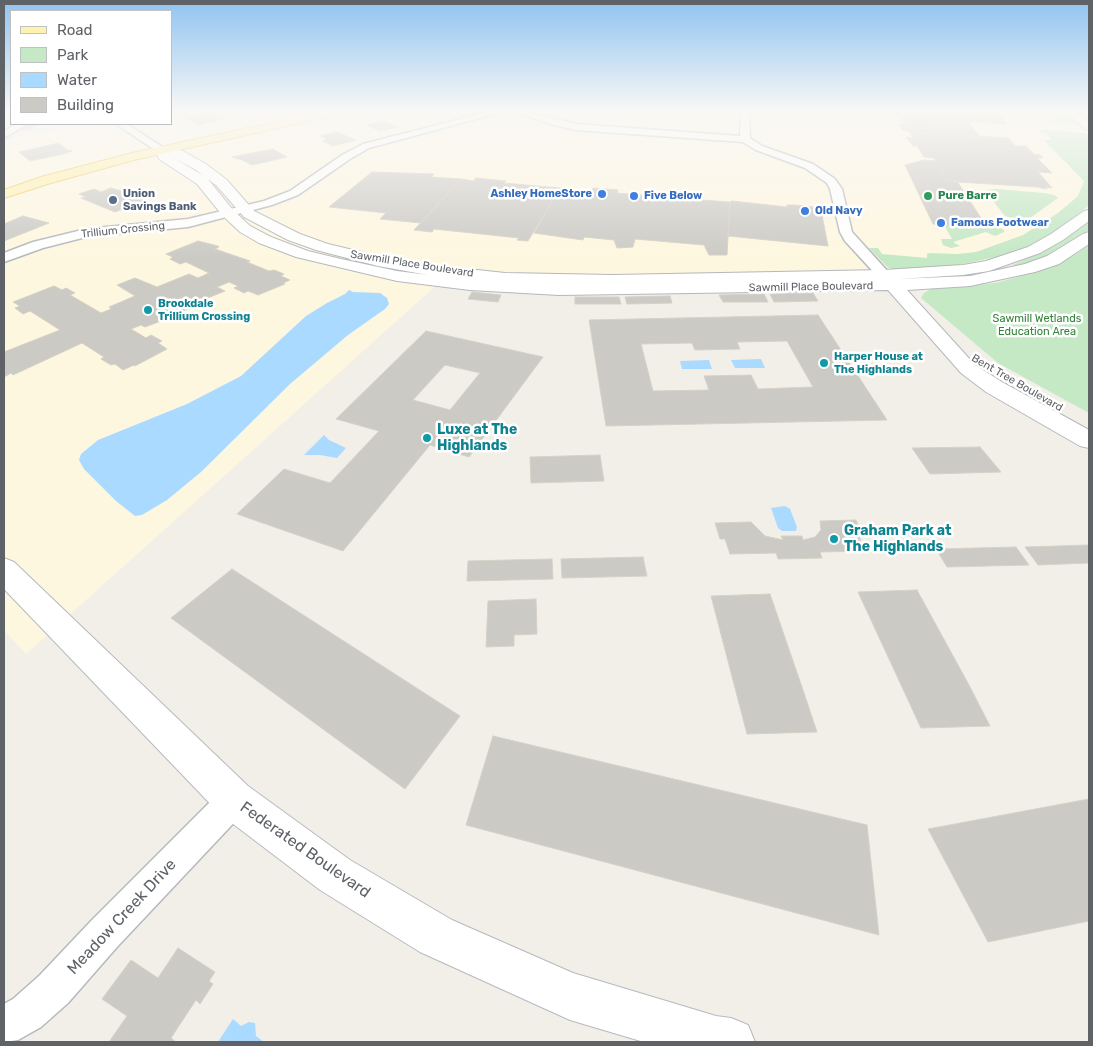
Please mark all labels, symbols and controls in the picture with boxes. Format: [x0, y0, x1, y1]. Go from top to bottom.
legend [10, 10, 172, 125]
text: Road [57, 21, 93, 39]
text: Park [57, 46, 88, 64]
text: Water [57, 71, 97, 89]
text: Building [57, 96, 114, 114]
place label: Union Savings Bank [123, 187, 197, 213]
place label: Ashley HomeStore [490, 187, 592, 201]
marker: Ashley HomeStore [596, 188, 608, 200]
place label: Five Below [644, 189, 702, 203]
place label: Pure Barre [938, 189, 997, 203]
marker: Five Below [628, 190, 640, 202]
marker: Pure Barre [922, 190, 934, 202]
marker: Union Savings Bank [107, 194, 119, 206]
place label: Old Navy [815, 204, 863, 218]
marker: Old Navy [799, 205, 811, 217]
place label: Famous Footwear [951, 216, 1049, 230]
marker: Famous Footwear [935, 217, 947, 229]
street label: Trillium Crossing [80, 219, 166, 241]
street label: Sawmill Place Boulevard [350, 248, 474, 280]
street label: Sawmill Place Boulevard [749, 279, 873, 295]
place label: Brookdale Trillium Crossing [158, 297, 250, 323]
marker: Brookdale Trillium Crossing [142, 304, 154, 316]
park label: Sawmill Wetlands Education Area [993, 312, 1081, 338]
place label: Harper House at The Highlands [834, 350, 923, 376]
street label: Bent Tree Boulevard [969, 352, 1065, 414]
marker: Harper House at The Highlands [818, 357, 830, 369]
place label: Luxe at The Highlands [437, 422, 517, 454]
marker: Luxe at The Highlands [421, 432, 433, 444]
place label: Graham Park at The Highlands [844, 523, 952, 556]
marker: Graham Park at The Highlands [828, 533, 840, 545]
street label: Federated Boulevard [236, 798, 374, 902]
street label: Meadow Creek Drive [64, 855, 180, 979]

